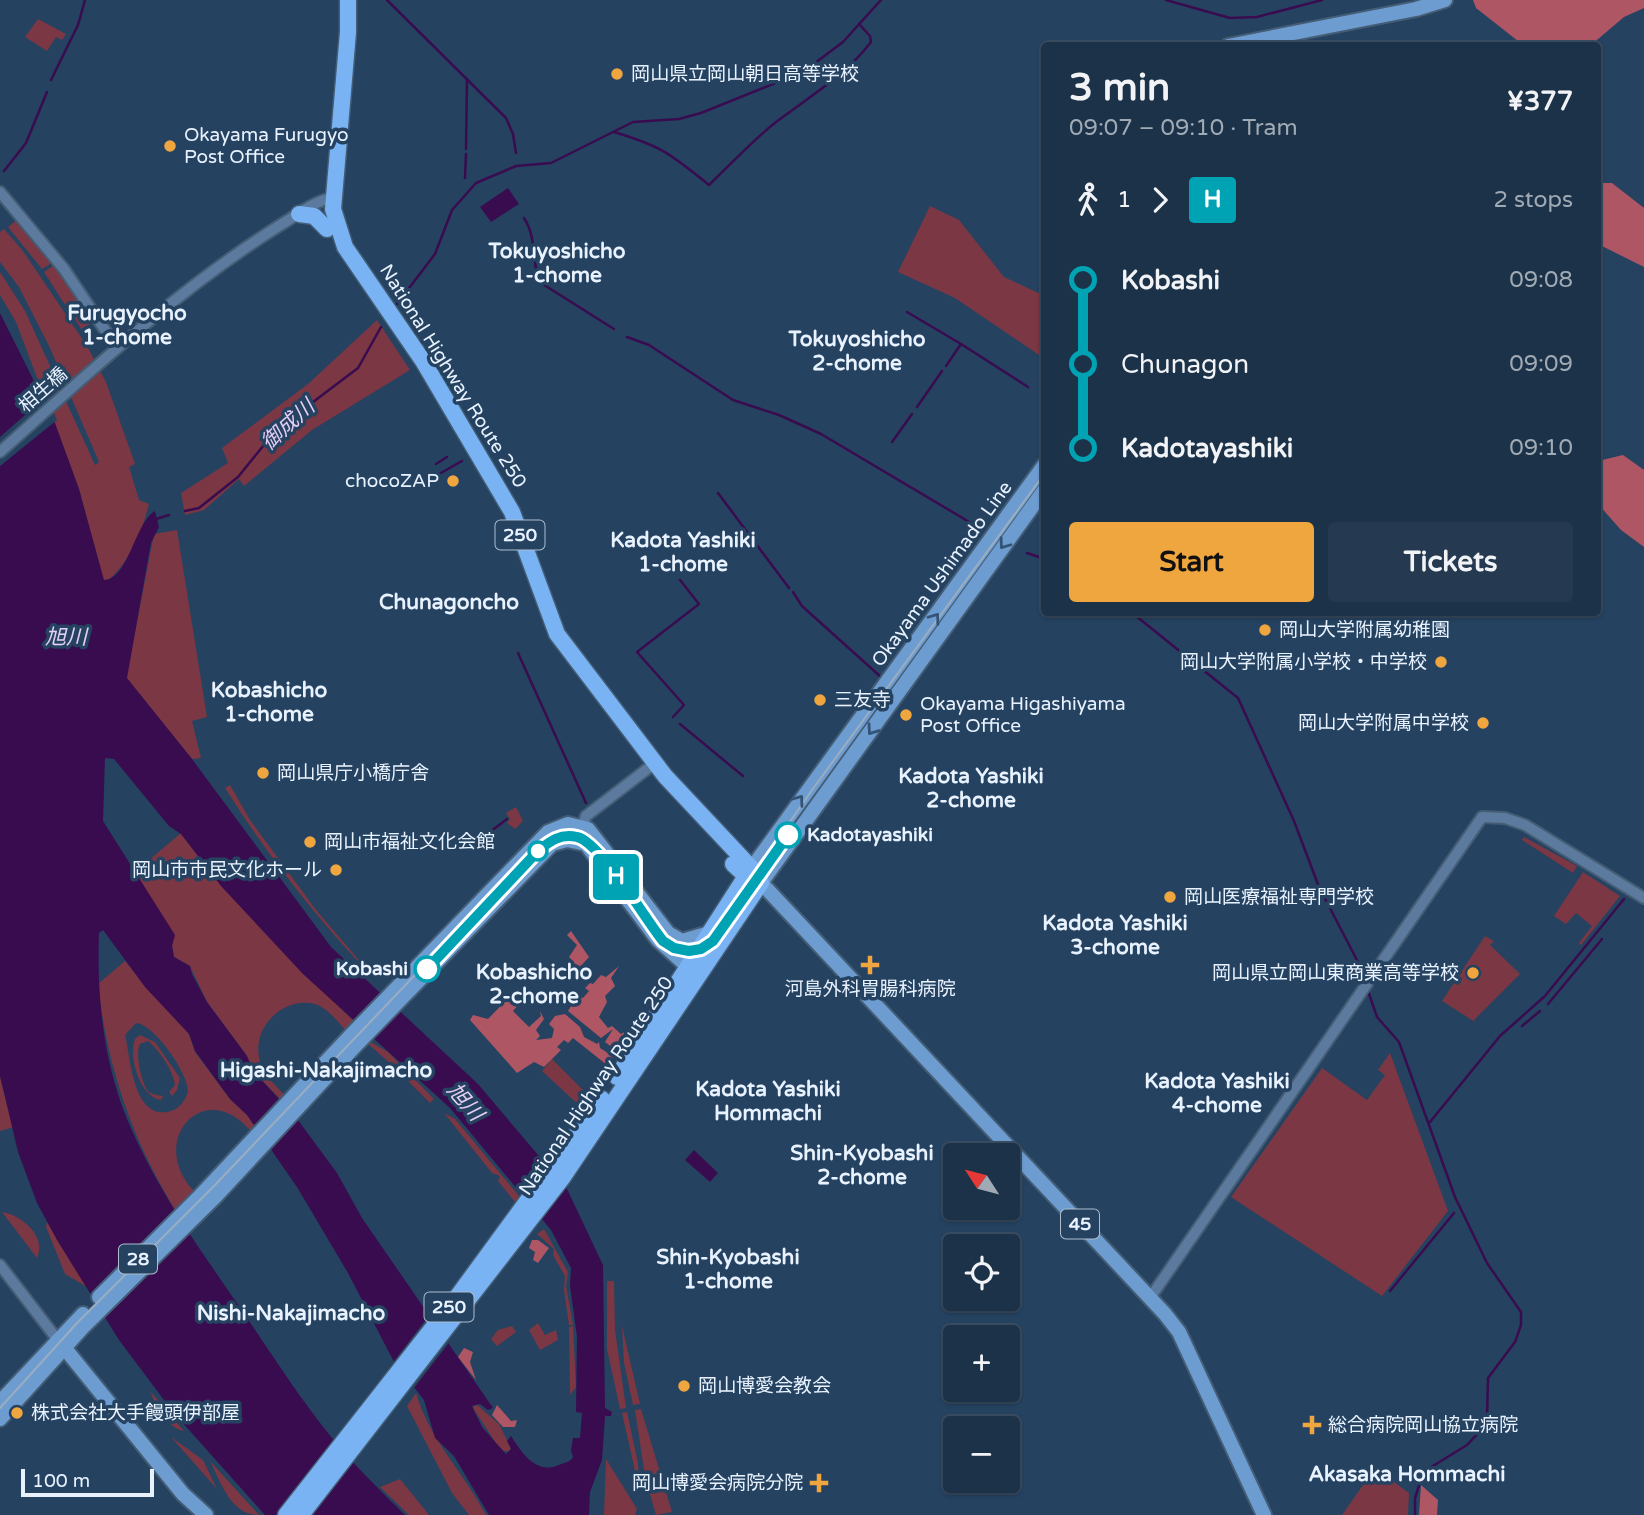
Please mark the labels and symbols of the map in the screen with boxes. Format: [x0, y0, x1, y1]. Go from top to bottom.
place label: 岡山県立岡山朝日高等学校 [631, 63, 859, 85]
marker: 岡山県立岡山朝日高等学校 [609, 66, 625, 82]
place label: Okayama Furugyo Post Office [184, 124, 349, 168]
marker: Okayama Furugyo Post Office [162, 138, 178, 154]
district label: Tokuyoshicho 1-chome [487, 239, 626, 288]
street label: National Highway Route 250 [375, 260, 531, 492]
district label: Furugyocho 1-chome [67, 301, 187, 350]
district label: Tokuyoshicho 2-chome [787, 327, 926, 376]
street label: 相生橋 [14, 363, 72, 417]
water label: 御成川 [256, 393, 321, 455]
place label: chocoZAP [345, 470, 439, 492]
marker: chocoZAP [445, 473, 461, 489]
street label: Okayama Ushimado Line [867, 477, 1017, 671]
road number: 250 [496, 520, 544, 550]
district label: Kadota Yashiki 1-chome [610, 528, 756, 577]
one-way arrow [1000, 537, 1013, 549]
district label: Chunagoncho [379, 590, 519, 615]
one-way arrow [927, 613, 939, 626]
place label: 岡山大学附属幼稚園 [1279, 619, 1450, 641]
marker: 岡山大学附属幼稚園 [1257, 622, 1273, 638]
water label: 旭川 [45, 625, 89, 650]
place label: 岡山大学附属小学校・中学校 [1180, 651, 1427, 673]
marker: 岡山大学附属小学校・中学校 [1433, 654, 1449, 670]
district label: Kobashicho 1-chome [211, 678, 328, 727]
place label: 三友寺 [834, 689, 891, 711]
marker: 三友寺 [812, 692, 828, 708]
place label: Okayama Higashiyama Post Office [920, 693, 1126, 737]
marker: Okayama Higashiyama Post Office [898, 707, 914, 723]
place label: 岡山大学附属中学校 [1298, 712, 1469, 734]
marker: 岡山大学附属中学校 [1475, 715, 1491, 731]
one-way arrow [868, 722, 880, 735]
place label: 岡山県庁小橋庁舎 [277, 762, 429, 784]
district label: Kadota Yashiki 2-chome [898, 764, 1044, 813]
marker: 岡山県庁小橋庁舎 [255, 765, 271, 781]
one-way arrow [791, 795, 804, 808]
marker: Kadotayashiki [775, 822, 801, 848]
place label: Kadotayashiki [807, 824, 933, 847]
place label: 岡山市福祉文化会館 [324, 831, 495, 853]
marker: 岡山市福祉文化会館 [302, 834, 318, 850]
unlabelled marker [528, 841, 548, 861]
line badge: H [593, 854, 639, 900]
place label: 岡山市市民文化ホール [132, 859, 322, 881]
marker: 岡山市市民文化ホール [328, 862, 344, 878]
place label: 岡山医療福祉専門学校 [1184, 886, 1374, 908]
marker: 岡山医療福祉専門学校 [1162, 889, 1178, 905]
district label: Kadota Yashiki 3-chome [1042, 911, 1188, 960]
marker: 河島外科胃腸科病院 [860, 955, 880, 975]
marker: Kobashi [414, 956, 440, 982]
place label: Kobashi [336, 958, 408, 980]
district label: Kobashicho 2-chome [476, 960, 593, 1009]
place label: 岡山県立岡山東商業高等学校 [1212, 962, 1459, 984]
marker: 岡山県立岡山東商業高等学校 [1465, 965, 1481, 981]
street label: National Highway Route 250 [514, 972, 678, 1200]
place label: 河島外科胃腸科病院 [784, 978, 956, 1000]
district label: Higashi-Nakajimacho [220, 1058, 433, 1083]
district label: Kadota Yashiki 4-chome [1144, 1069, 1290, 1118]
district label: Kadota Yashiki Hommachi [695, 1077, 841, 1126]
water label: 旭川 [442, 1078, 490, 1128]
district label: Shin-Kyobashi 2-chome [790, 1141, 934, 1190]
north arrow [943, 1143, 1020, 1220]
road number: 45 [1061, 1210, 1099, 1238]
road number: 28 [119, 1244, 157, 1274]
district label: Shin-Kyobashi 1-chome [656, 1245, 800, 1294]
road number: 250 [424, 1292, 474, 1322]
district label: Nishi-Nakajimacho [197, 1301, 386, 1326]
place label: 岡山博愛会教会 [698, 1375, 831, 1397]
marker: 岡山博愛会教会 [676, 1378, 692, 1394]
place label: 株式会社大手饅頭伊部屋 [31, 1402, 240, 1424]
marker: 株式会社大手饅頭伊部屋 [9, 1405, 25, 1421]
place label: 総合病院岡山協立病院 [1328, 1414, 1518, 1436]
marker: 総合病院岡山協立病院 [1302, 1415, 1322, 1435]
district label: Akasaka Hommachi [1309, 1462, 1505, 1487]
scale bar [21, 1466, 154, 1498]
place label: 岡山博愛会病院分院 [632, 1472, 803, 1494]
marker: 岡山博愛会病院分院 [809, 1473, 829, 1493]

